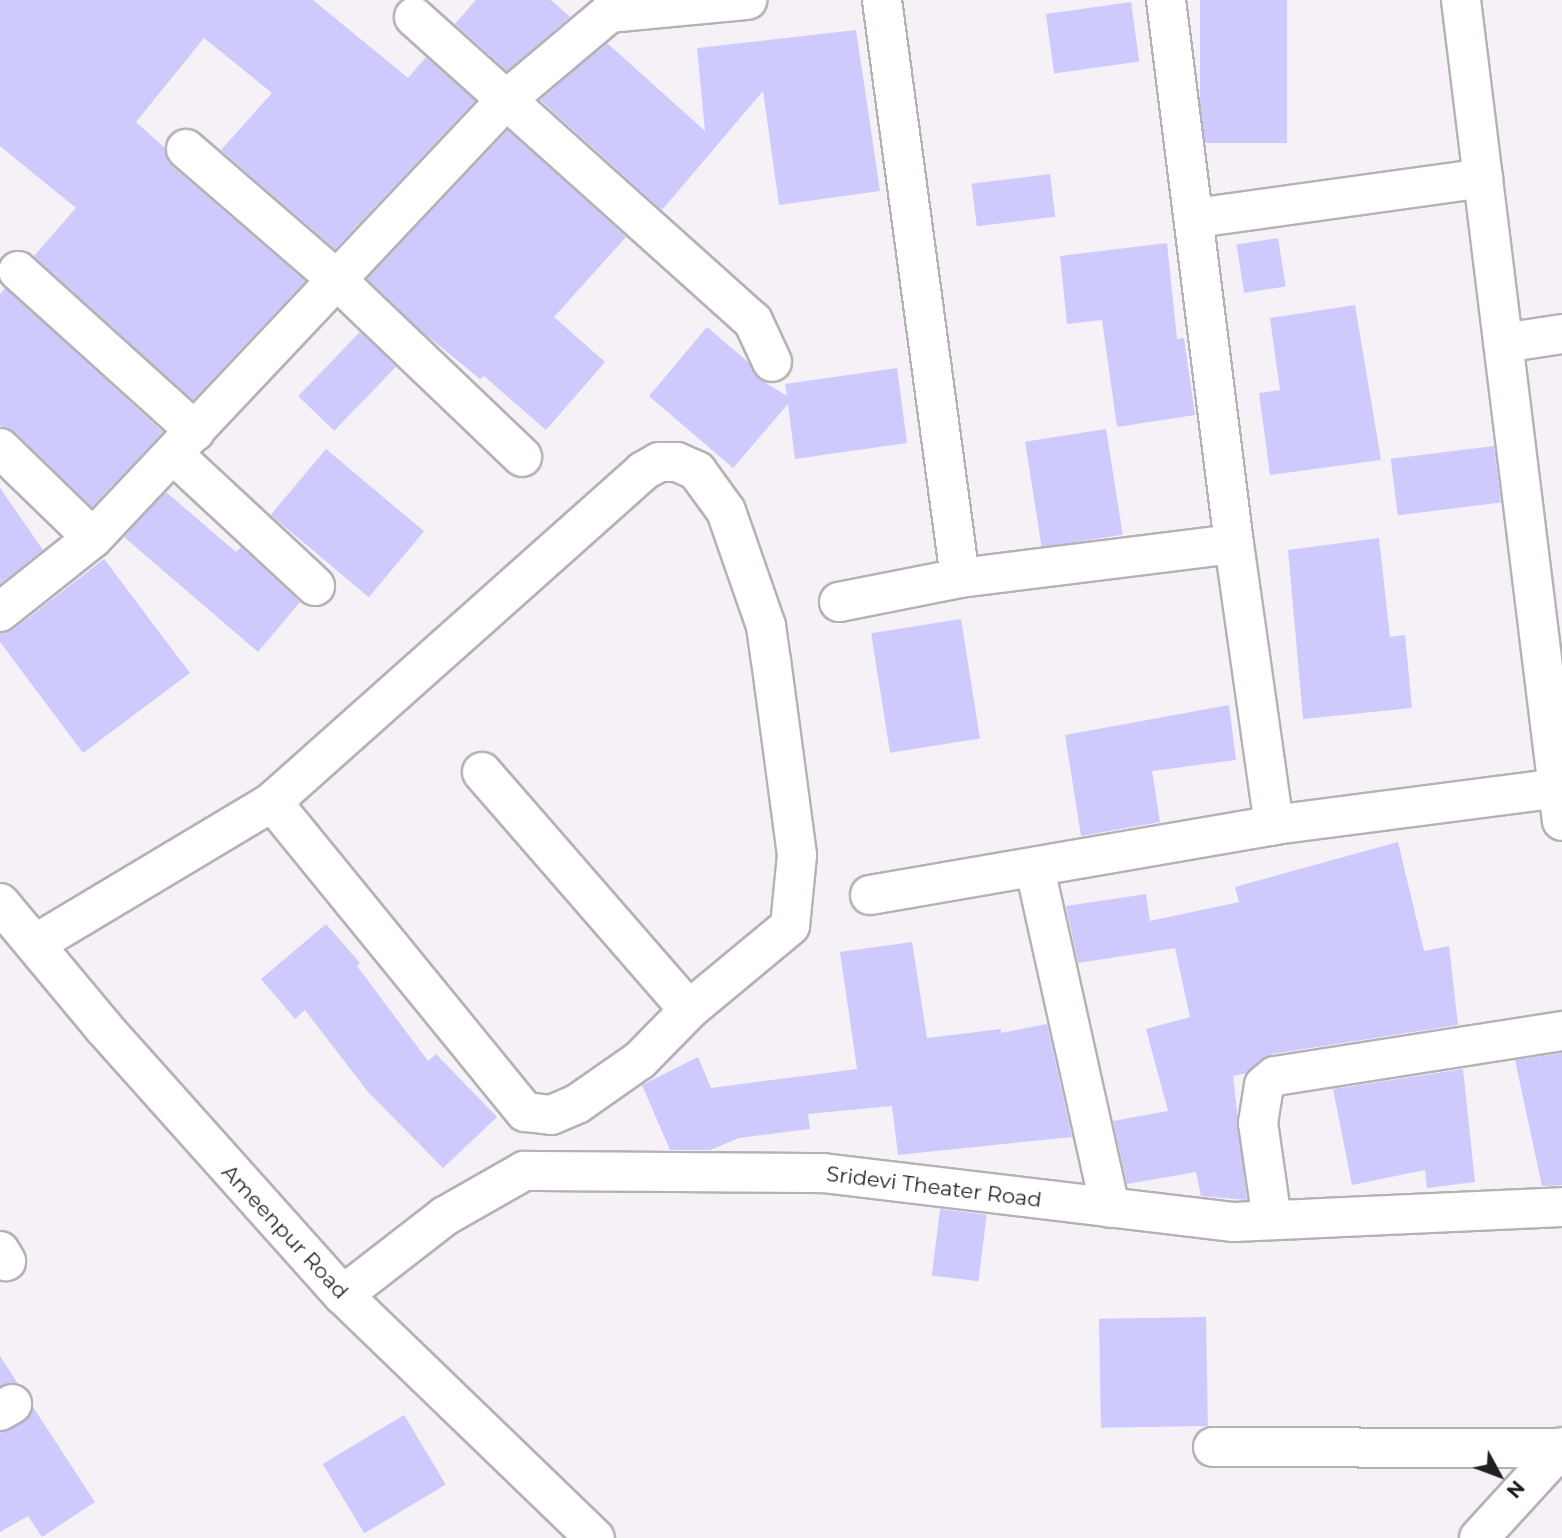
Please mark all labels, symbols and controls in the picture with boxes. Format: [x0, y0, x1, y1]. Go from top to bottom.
street label: Ameenpur Road [216, 1160, 354, 1304]
street label: Sridevi Theater Road [825, 1161, 1043, 1213]
north arrow [1464, 1440, 1534, 1510]
text: N [1502, 1476, 1529, 1502]

